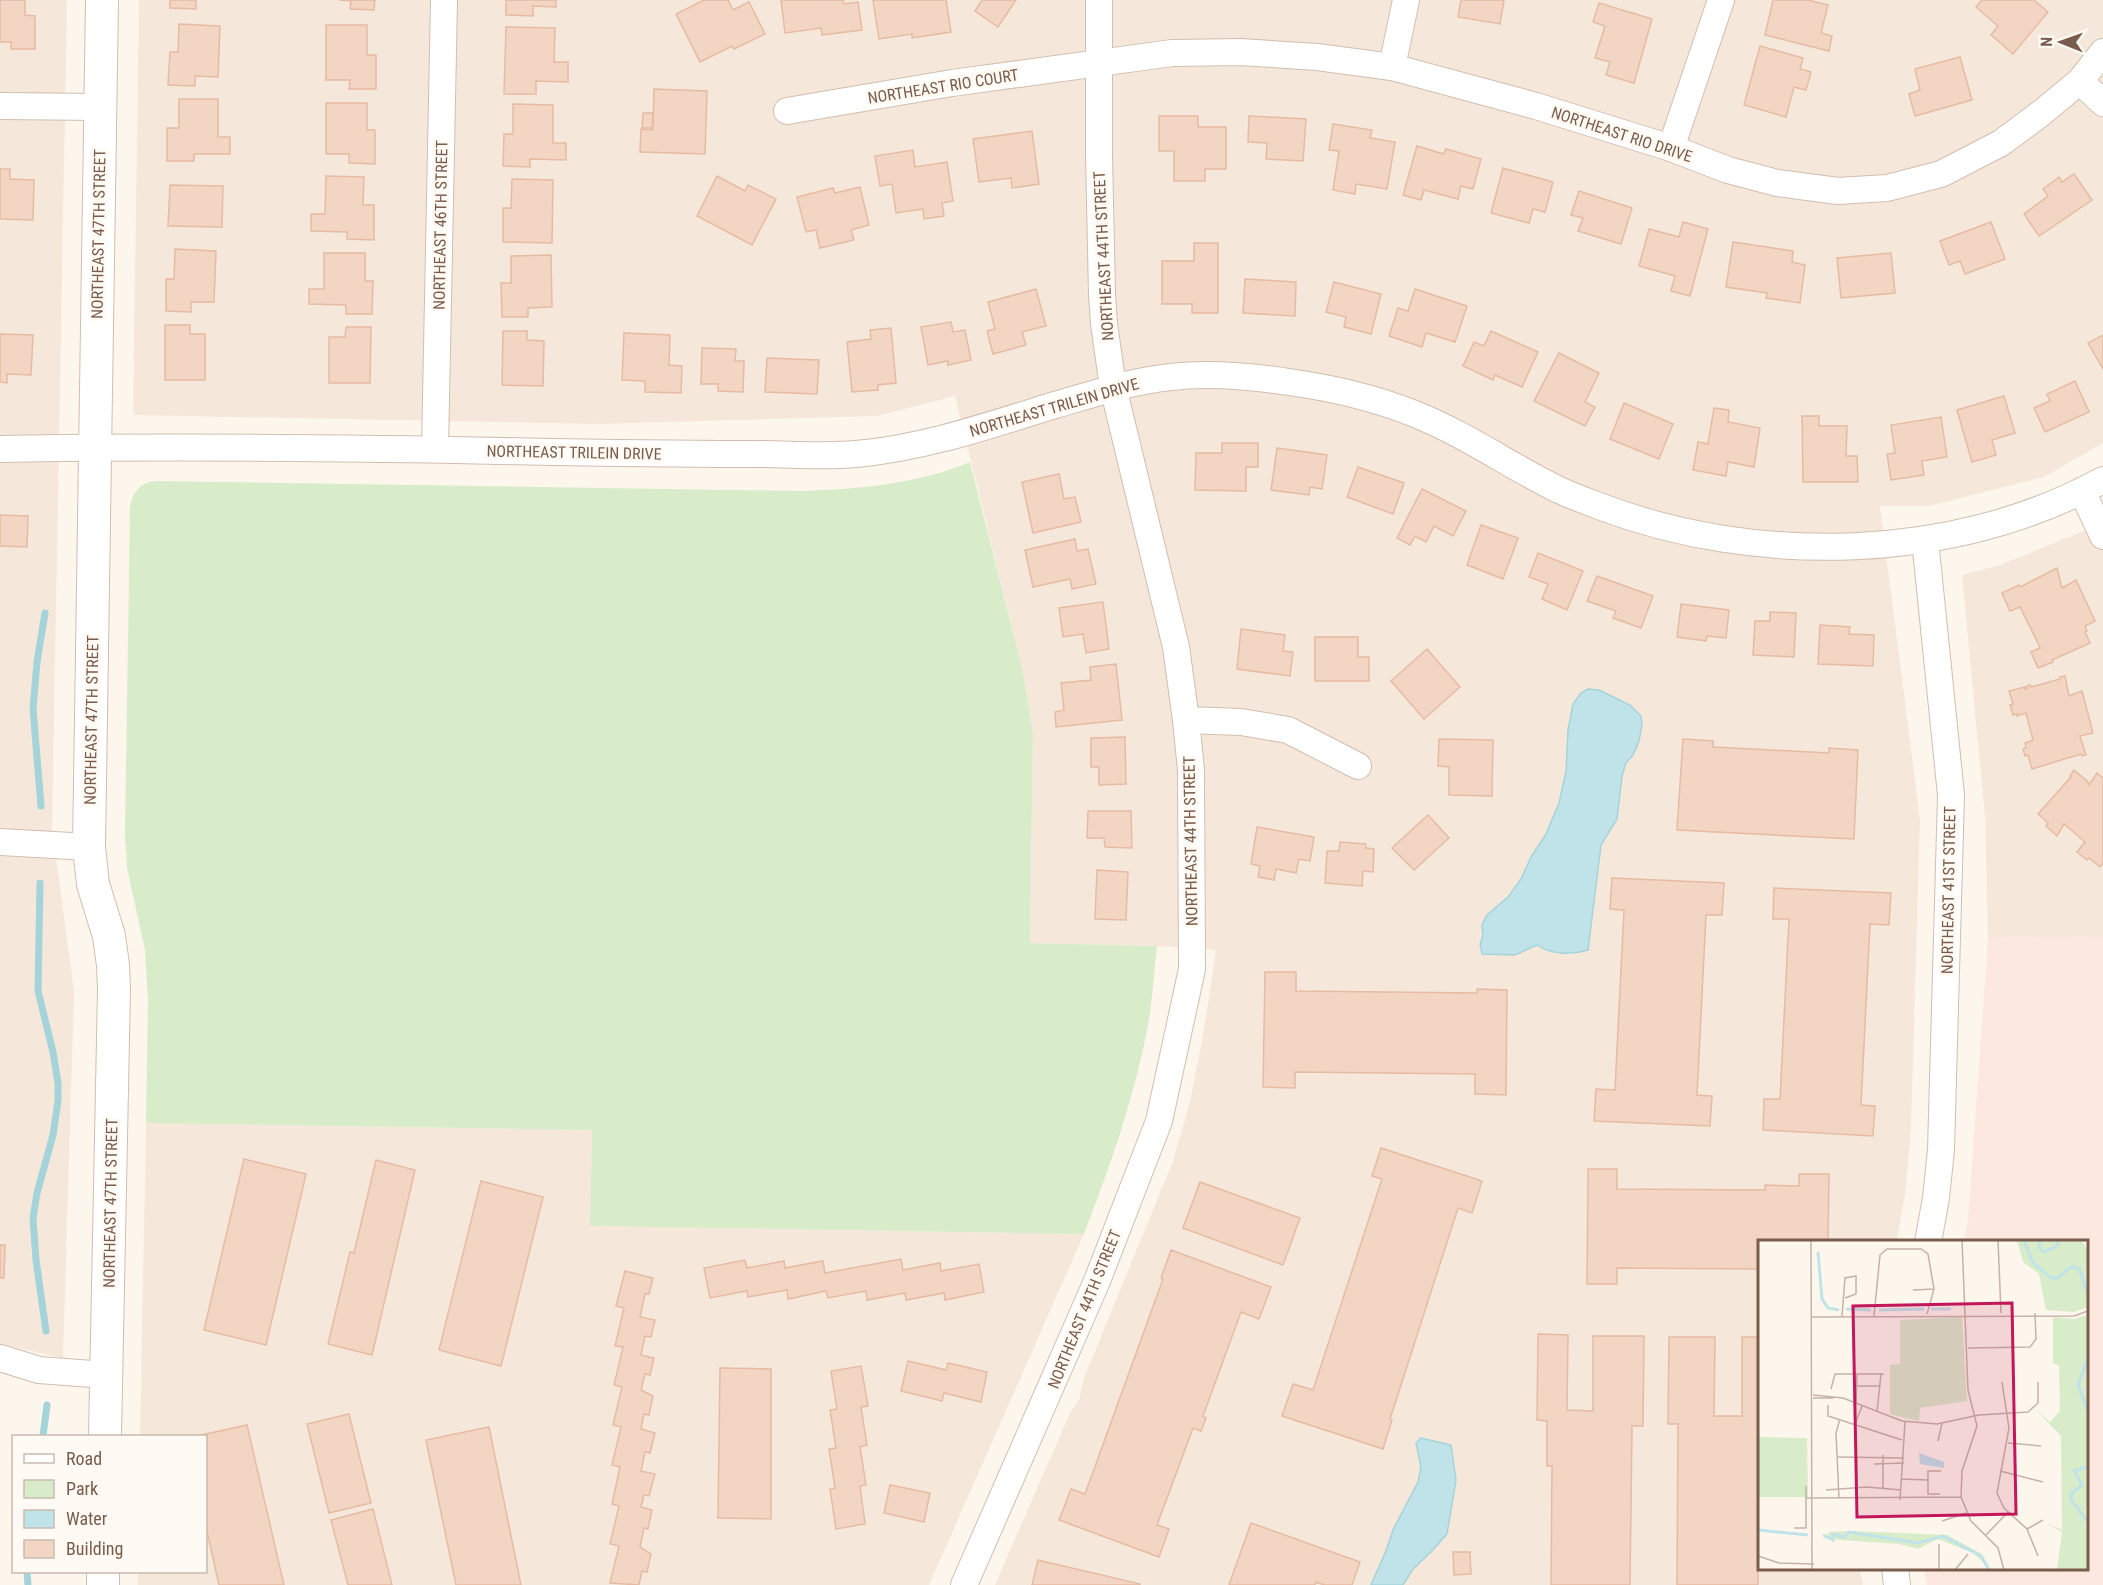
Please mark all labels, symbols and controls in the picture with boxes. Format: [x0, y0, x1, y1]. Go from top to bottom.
north arrow [2031, 12, 2091, 72]
text: N [2037, 37, 2056, 47]
street label: NORTHEAST RIO COURT [866, 65, 1020, 108]
street label: NORTHEAST RIO DRIVE [1549, 103, 1695, 166]
street label: NORTHEAST 46TH STREET [430, 140, 451, 310]
street label: NORTHEAST 47TH STREET [88, 149, 109, 319]
street label: NORTHEAST 44TH STREET [1090, 171, 1117, 341]
street label: NORTHEAST TRILEIN DRIVE [967, 374, 1141, 441]
street label: NORTHEAST TRILEIN DRIVE [486, 441, 662, 464]
street label: NORTHEAST 47TH STREET [81, 635, 102, 805]
street label: NORTHEAST 44TH STREET [1180, 756, 1201, 926]
street label: NORTHEAST 41ST STREET [1938, 806, 1959, 974]
street label: NORTHEAST 47TH STREET [100, 1118, 121, 1288]
street label: NORTHEAST 44TH STREET [1044, 1227, 1125, 1392]
inset map [1758, 1240, 2088, 1570]
legend [12, 1435, 207, 1573]
text: Road [66, 1448, 102, 1469]
text: Park [66, 1478, 98, 1499]
text: Water [66, 1508, 108, 1529]
text: Building [66, 1538, 123, 1559]

